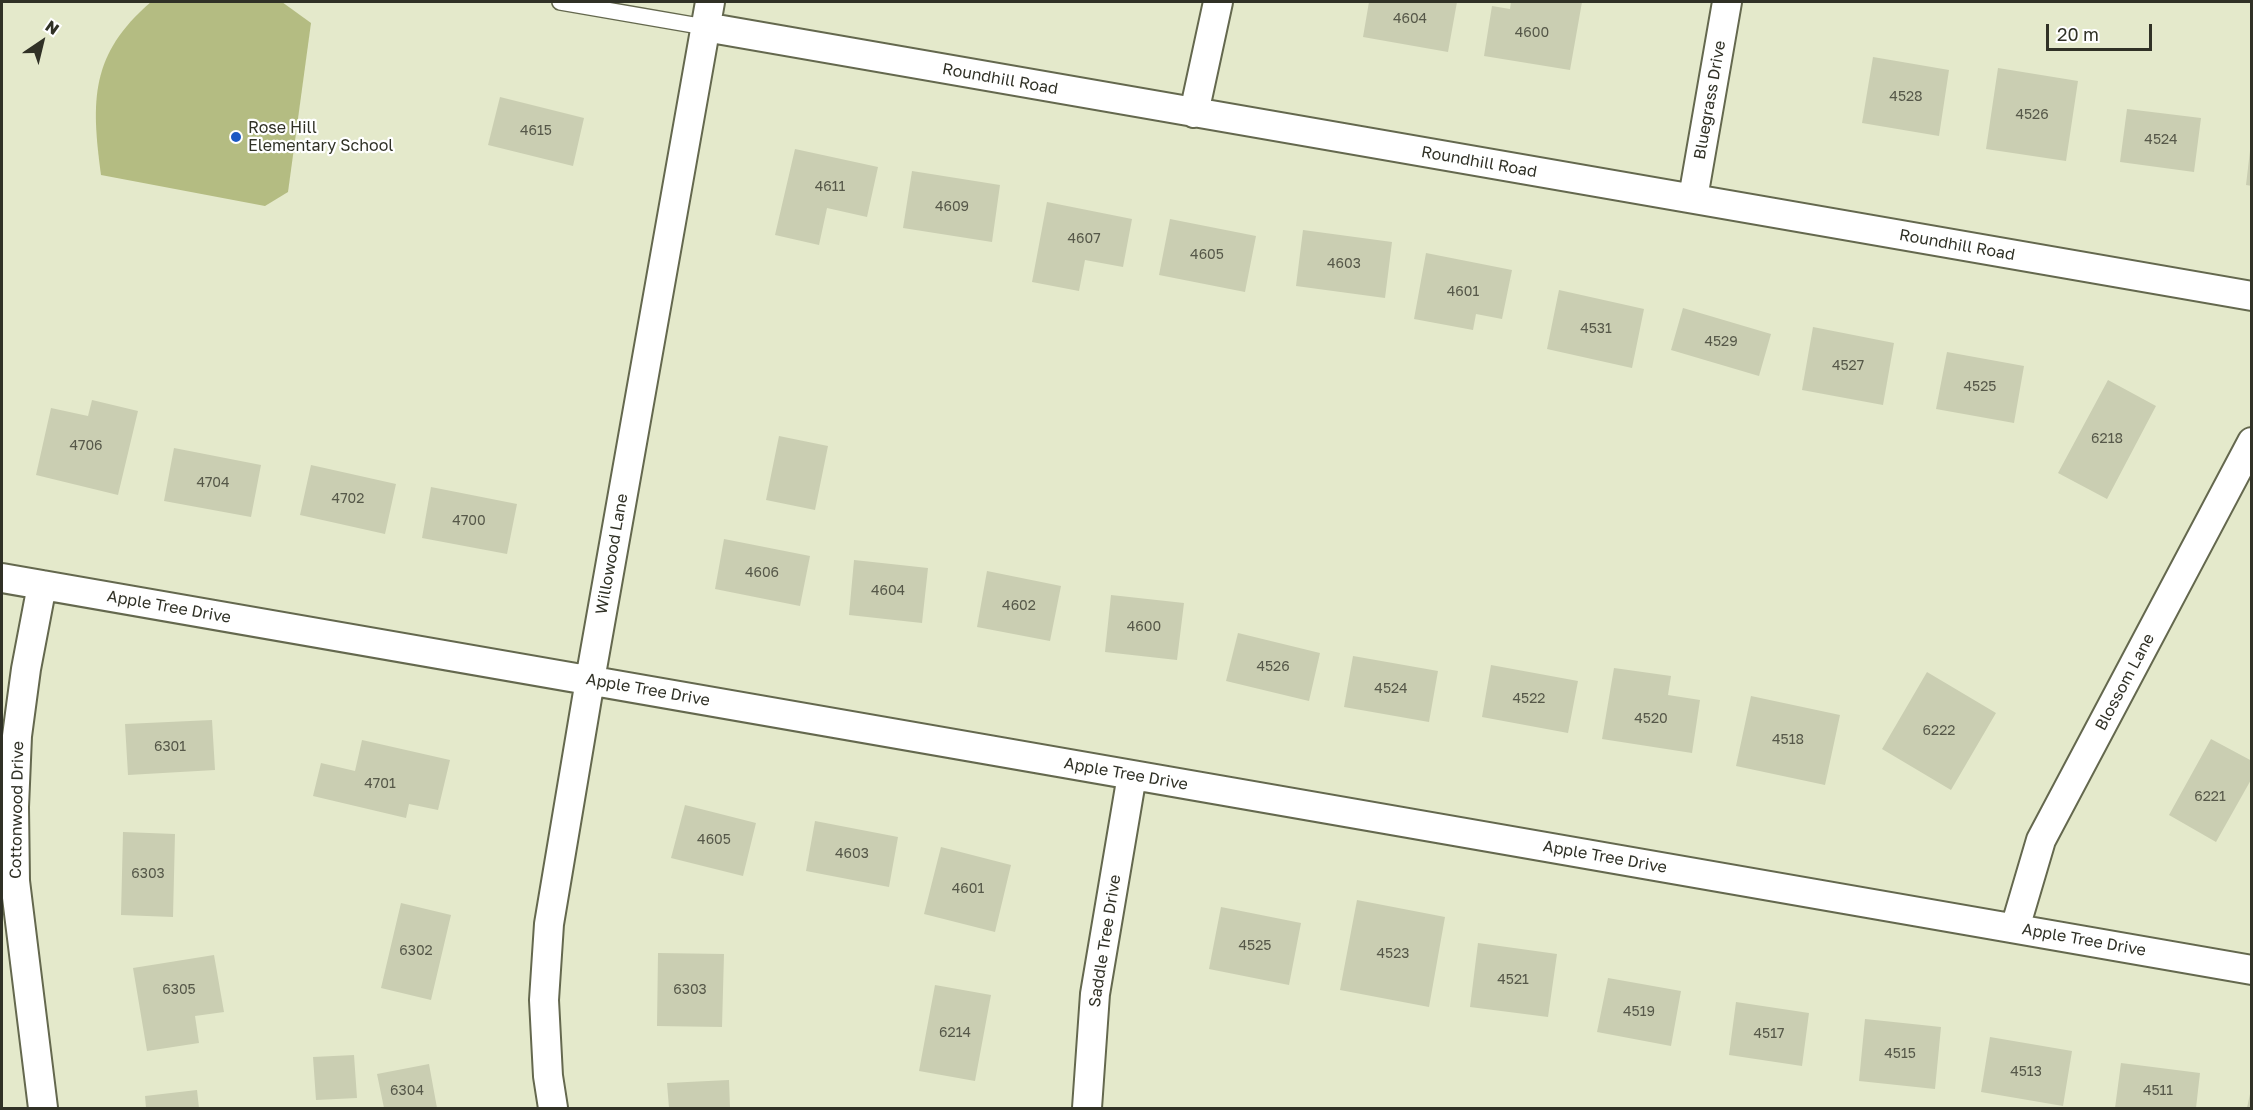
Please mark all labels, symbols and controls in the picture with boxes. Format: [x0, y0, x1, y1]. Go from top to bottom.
house number: 4604 [1393, 11, 1427, 27]
north arrow [12, 12, 72, 72]
scale bar [2049, 12, 2156, 50]
text: N [42, 16, 63, 39]
text: 20 m [2057, 23, 2099, 45]
house number: 4600 [1515, 25, 1549, 41]
street label: Bluegrass Drive [1690, 39, 1730, 161]
street label: Roundhill Road [941, 59, 1059, 99]
house number: 4528 [1889, 89, 1923, 105]
house number: 4526 [2015, 107, 2049, 123]
place label: Rose Hill Elementary School [248, 118, 393, 156]
house number: 4615 [520, 123, 552, 139]
marker: Rose Hill Elementary School [229, 130, 243, 144]
house number: 4524 [2144, 132, 2178, 148]
street label: Roundhill Road [1420, 142, 1538, 182]
house number: 4611 [815, 179, 845, 195]
house number: 4609 [935, 199, 969, 215]
street label: Roundhill Road [1898, 225, 2016, 265]
house number: 4607 [1067, 231, 1101, 247]
house number: 4605 [1190, 247, 1224, 263]
house number: 4603 [1327, 256, 1361, 272]
house number: 4601 [1447, 284, 1479, 300]
house number: 4531 [1580, 321, 1612, 337]
house number: 4529 [1704, 334, 1738, 350]
house number: 4527 [1832, 358, 1864, 374]
house number: 4525 [1964, 379, 1996, 395]
house number: 6218 [2091, 431, 2123, 447]
house number: 4706 [69, 438, 103, 454]
house number: 4704 [196, 475, 230, 491]
house number: 4702 [332, 491, 364, 507]
street label: Willowood Lane [592, 492, 632, 616]
house number: 4700 [452, 513, 486, 529]
house number: 4606 [745, 565, 779, 581]
house number: 4604 [871, 583, 905, 599]
street label: Apple Tree Drive [106, 587, 232, 627]
house number: 4602 [1002, 598, 1036, 614]
house number: 4600 [1127, 619, 1161, 635]
street label: Blossom Lane [2091, 630, 2159, 734]
house number: 4526 [1256, 659, 1290, 675]
street label: Apple Tree Drive [585, 670, 711, 710]
house number: 4524 [1374, 681, 1408, 697]
house number: 4522 [1513, 691, 1545, 707]
house number: 4520 [1634, 711, 1668, 727]
house number: 6222 [1923, 723, 1955, 739]
house number: 4518 [1772, 732, 1804, 748]
house number: 6301 [154, 739, 186, 755]
street label: Cottonwood Drive [6, 741, 28, 879]
street label: Apple Tree Drive [1063, 754, 1189, 794]
house number: 4701 [364, 776, 396, 792]
house number: 6221 [2194, 789, 2226, 805]
house number: 4605 [697, 832, 731, 848]
street label: Apple Tree Drive [1542, 837, 1668, 877]
house number: 4603 [835, 846, 869, 862]
house number: 6303 [131, 866, 165, 882]
street label: Saddle Tree Drive [1085, 873, 1125, 1009]
house number: 4601 [952, 881, 984, 897]
street label: Apple Tree Drive [2021, 920, 2147, 960]
house number: 4525 [1239, 938, 1271, 954]
house number: 6302 [399, 943, 433, 959]
house number: 4523 [1377, 946, 1409, 962]
house number: 4521 [1497, 972, 1529, 988]
house number: 6305 [162, 982, 196, 998]
house number: 6303 [673, 982, 707, 998]
house number: 4519 [1623, 1004, 1655, 1020]
house number: 6214 [939, 1025, 971, 1041]
house number: 4517 [1754, 1026, 1784, 1042]
house number: 4515 [1884, 1046, 1916, 1062]
house number: 4513 [2010, 1064, 2042, 1080]
house number: 6304 [390, 1083, 424, 1099]
house number: 4511 [2143, 1083, 2173, 1099]

